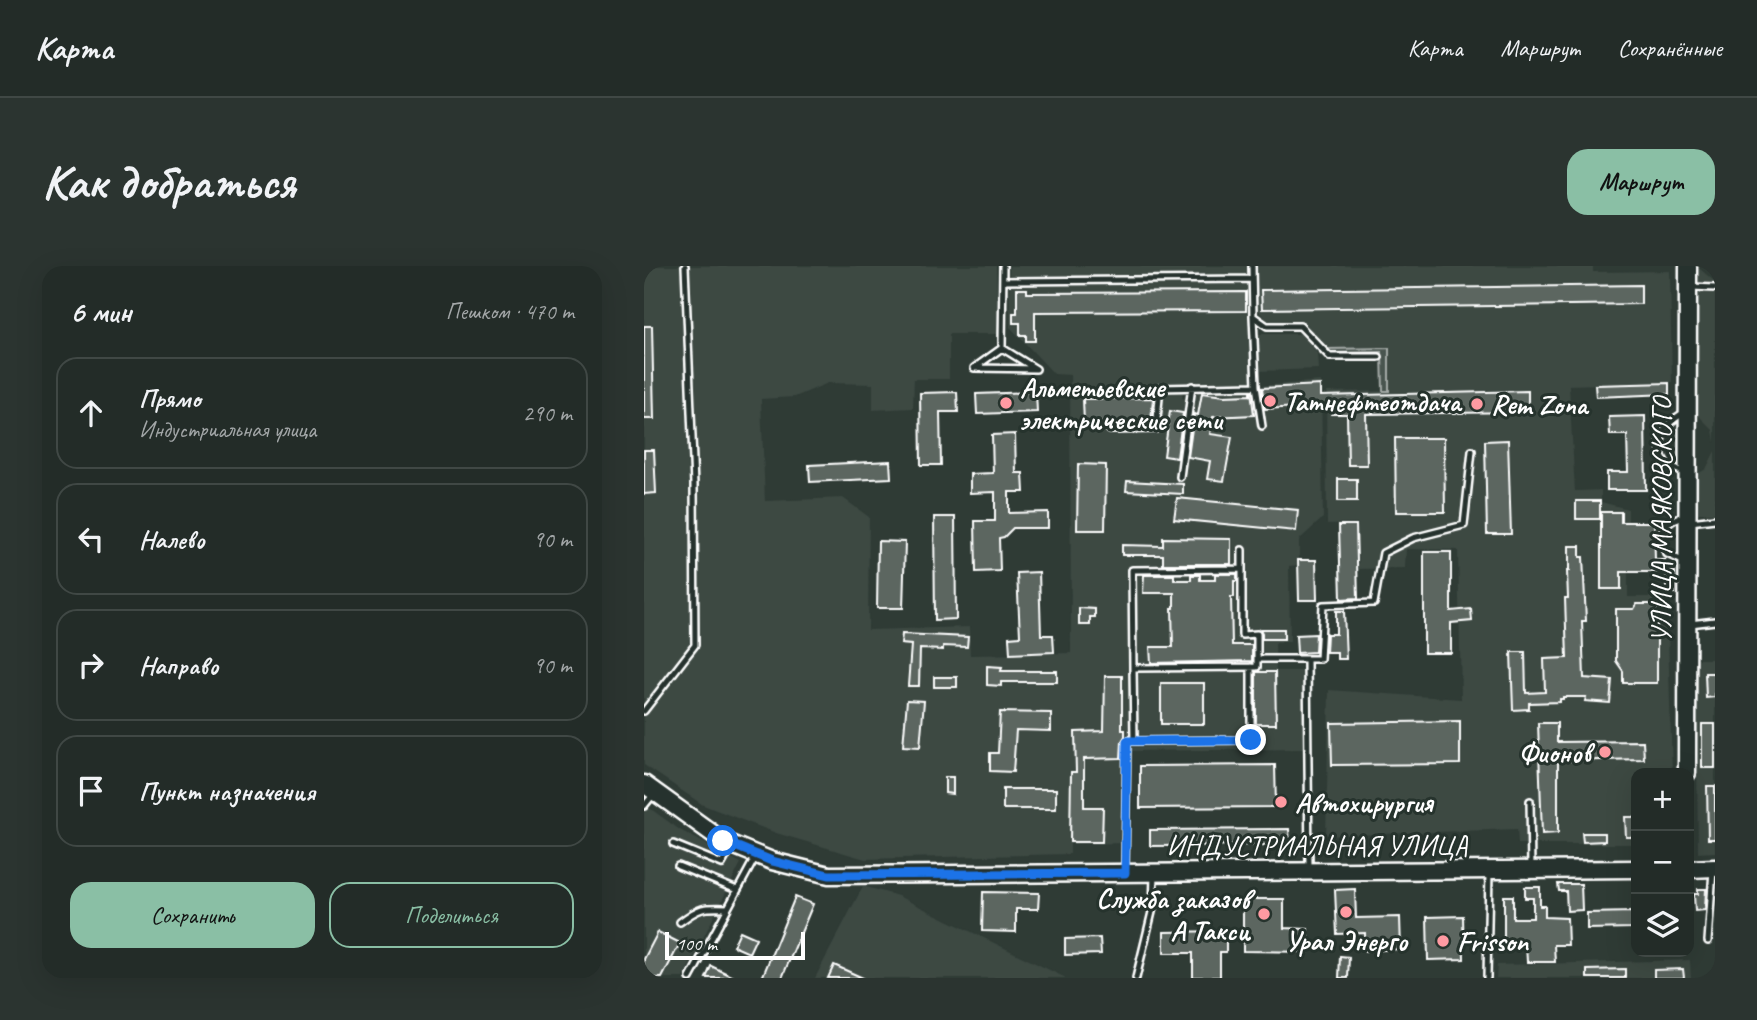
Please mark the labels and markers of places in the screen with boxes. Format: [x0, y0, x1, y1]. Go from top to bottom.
place label: Альметьевские электрические сети [1020, 370, 1225, 437]
place label: Татнефтеотдача [1284, 384, 1463, 419]
place label: Rem Zona [1491, 387, 1590, 422]
marker: Татнефтеотдача [1262, 393, 1278, 409]
marker: Альметьевские электрические сети [998, 395, 1014, 411]
marker: Rem Zona [1469, 396, 1485, 412]
place label: Фионов [1519, 735, 1596, 770]
marker: Фионов [1597, 744, 1613, 760]
place label: Автохирургия [1295, 785, 1435, 820]
marker: Автохирургия [1273, 794, 1289, 810]
place label: Служба заказов А Такси [1096, 881, 1256, 948]
marker: Урал Энерго [1338, 904, 1354, 920]
marker: Служба заказов А Такси [1256, 906, 1272, 922]
place label: Урал Энерго [1285, 923, 1409, 958]
place label: Frisson [1457, 924, 1529, 959]
marker: Frisson [1435, 933, 1451, 949]

